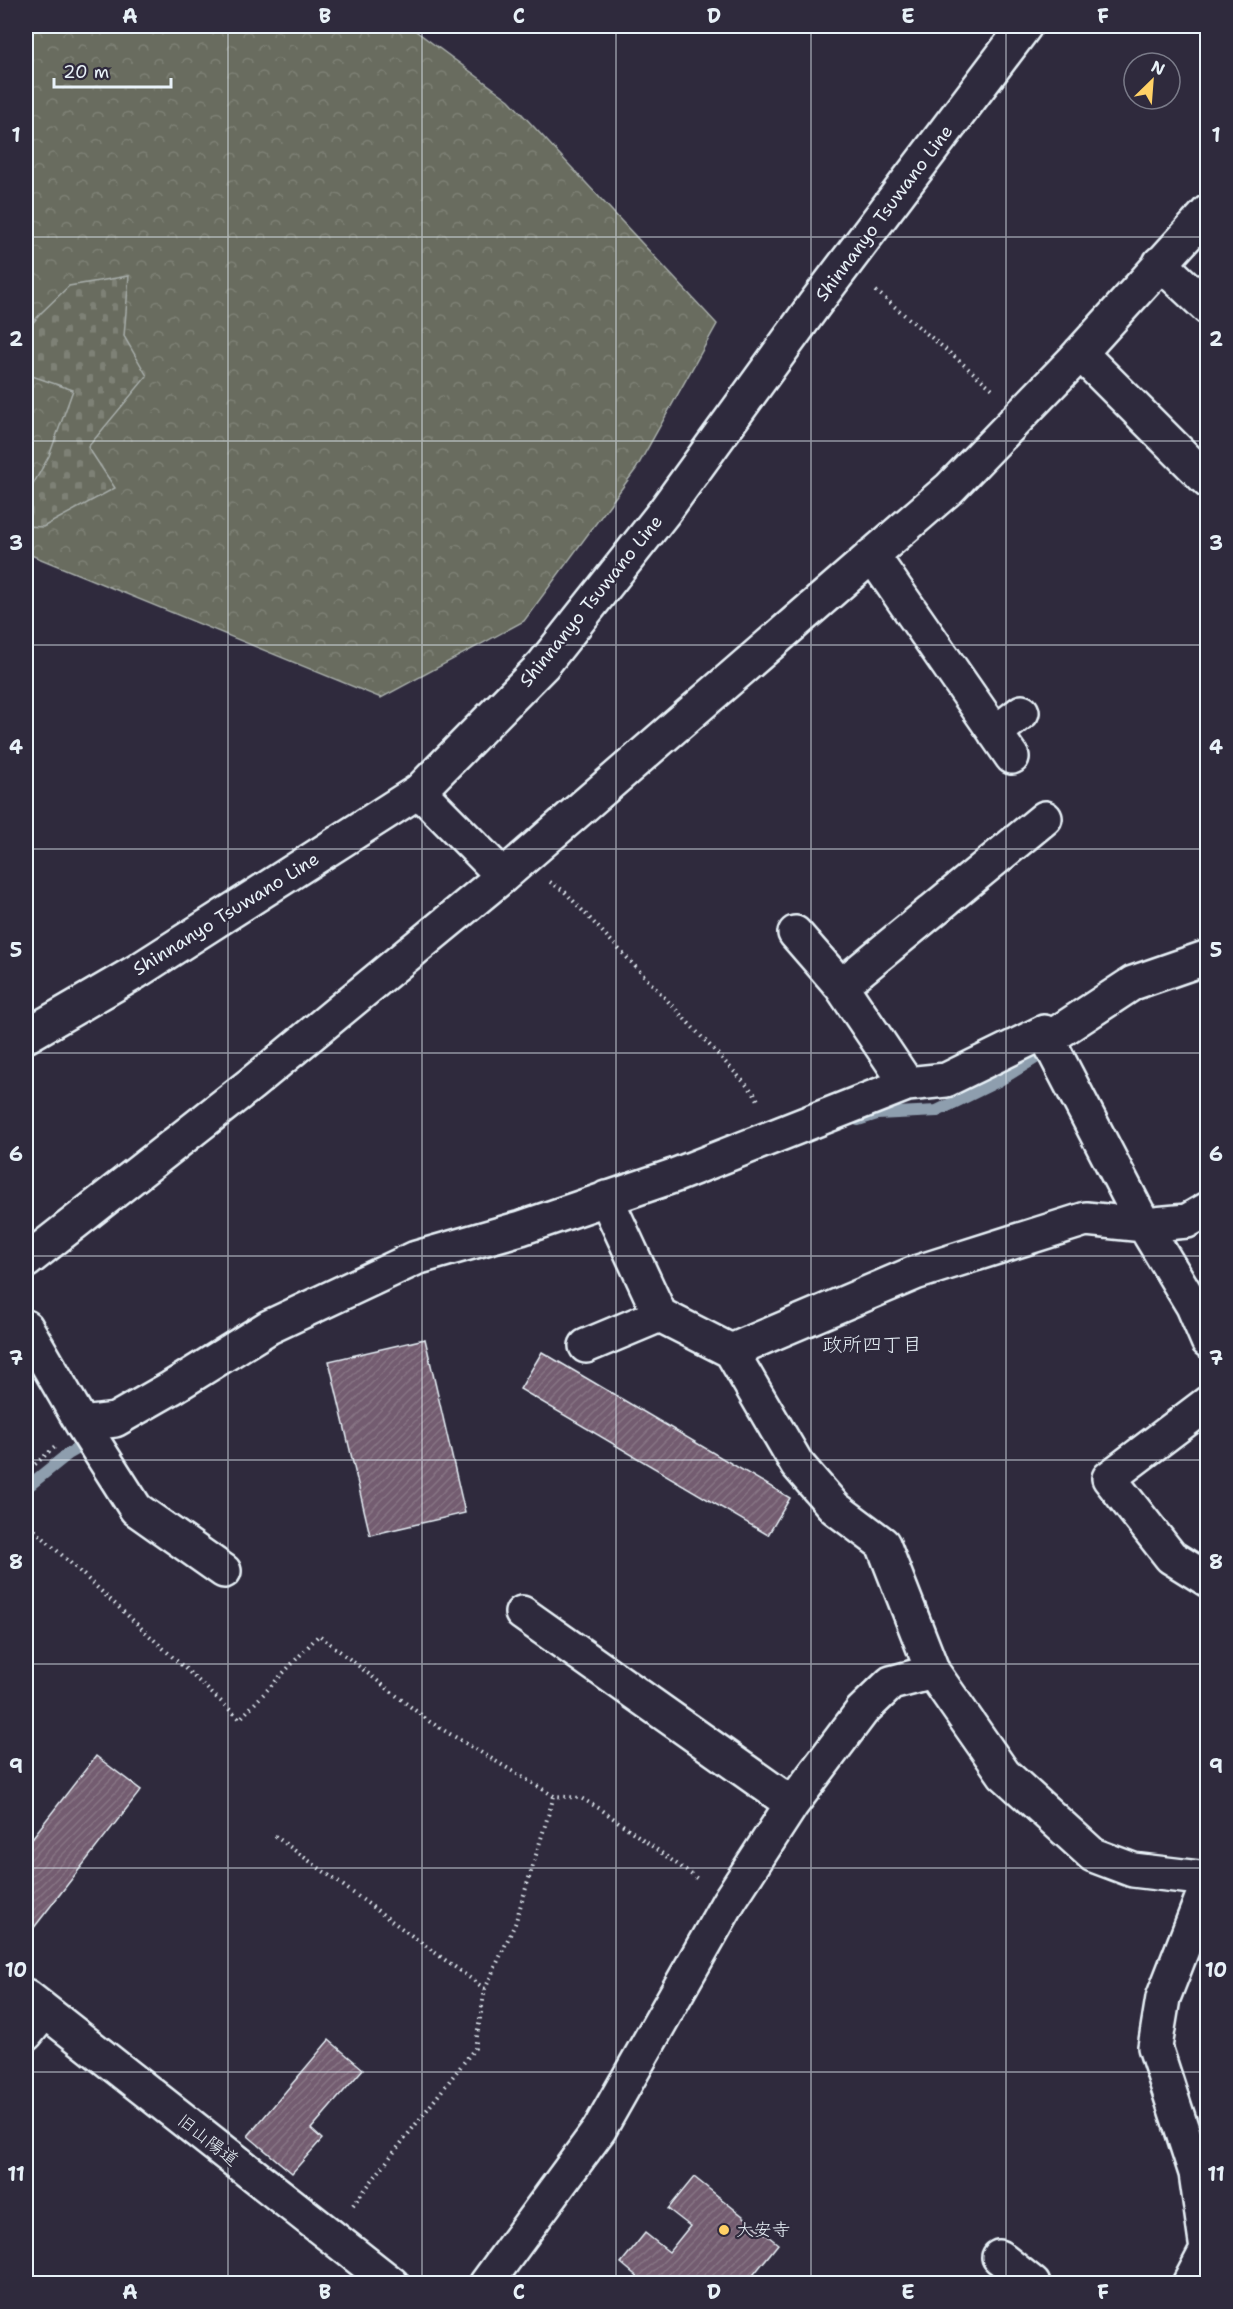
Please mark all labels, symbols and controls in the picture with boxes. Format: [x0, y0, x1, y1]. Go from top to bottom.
text: A [122, 3, 138, 29]
text: B [319, 3, 331, 29]
text: C [513, 3, 525, 29]
text: D [707, 3, 721, 29]
text: E [901, 3, 915, 29]
text: F [1097, 3, 1109, 29]
scale bar [54, 51, 171, 89]
north arrow [1122, 51, 1182, 111]
text: N [1148, 56, 1168, 80]
text: 20 m [63, 60, 109, 84]
street label: Shinnanyo Tsuwano Line [810, 120, 958, 306]
text: 1 [11, 122, 21, 148]
text: 1 [1211, 122, 1221, 148]
text: 2 [9, 326, 23, 352]
text: 2 [1209, 326, 1223, 352]
street label: Shinnanyo Tsuwano Line [514, 510, 668, 692]
text: 3 [9, 530, 23, 556]
text: 3 [1209, 530, 1223, 556]
text: 4 [9, 734, 23, 760]
text: 4 [1209, 734, 1223, 760]
street label: Shinnanyo Tsuwano Line [129, 847, 323, 981]
text: 5 [10, 937, 22, 963]
text: 5 [1210, 937, 1222, 963]
text: 6 [9, 1141, 23, 1167]
text: 6 [1209, 1141, 1223, 1167]
district label: 政所四丁目 [822, 1331, 922, 1357]
text: 7 [9, 1345, 23, 1371]
text: 7 [1209, 1345, 1223, 1371]
text: 8 [9, 1549, 23, 1575]
text: 8 [1209, 1549, 1223, 1575]
text: 9 [9, 1753, 23, 1779]
text: 9 [1209, 1753, 1223, 1779]
text: 10 [5, 1957, 27, 1983]
text: 10 [1205, 1957, 1227, 1983]
street label: 旧山陽道 [172, 2108, 244, 2172]
text: 11 [7, 2161, 25, 2187]
text: 11 [1207, 2161, 1225, 2187]
place label: 大安寺 [736, 2218, 790, 2242]
marker: 大安寺 [717, 2223, 731, 2237]
text: A [122, 2279, 138, 2305]
text: B [319, 2279, 331, 2305]
text: C [513, 2279, 525, 2305]
text: D [707, 2279, 721, 2305]
text: E [901, 2279, 915, 2305]
text: F [1097, 2279, 1109, 2305]

